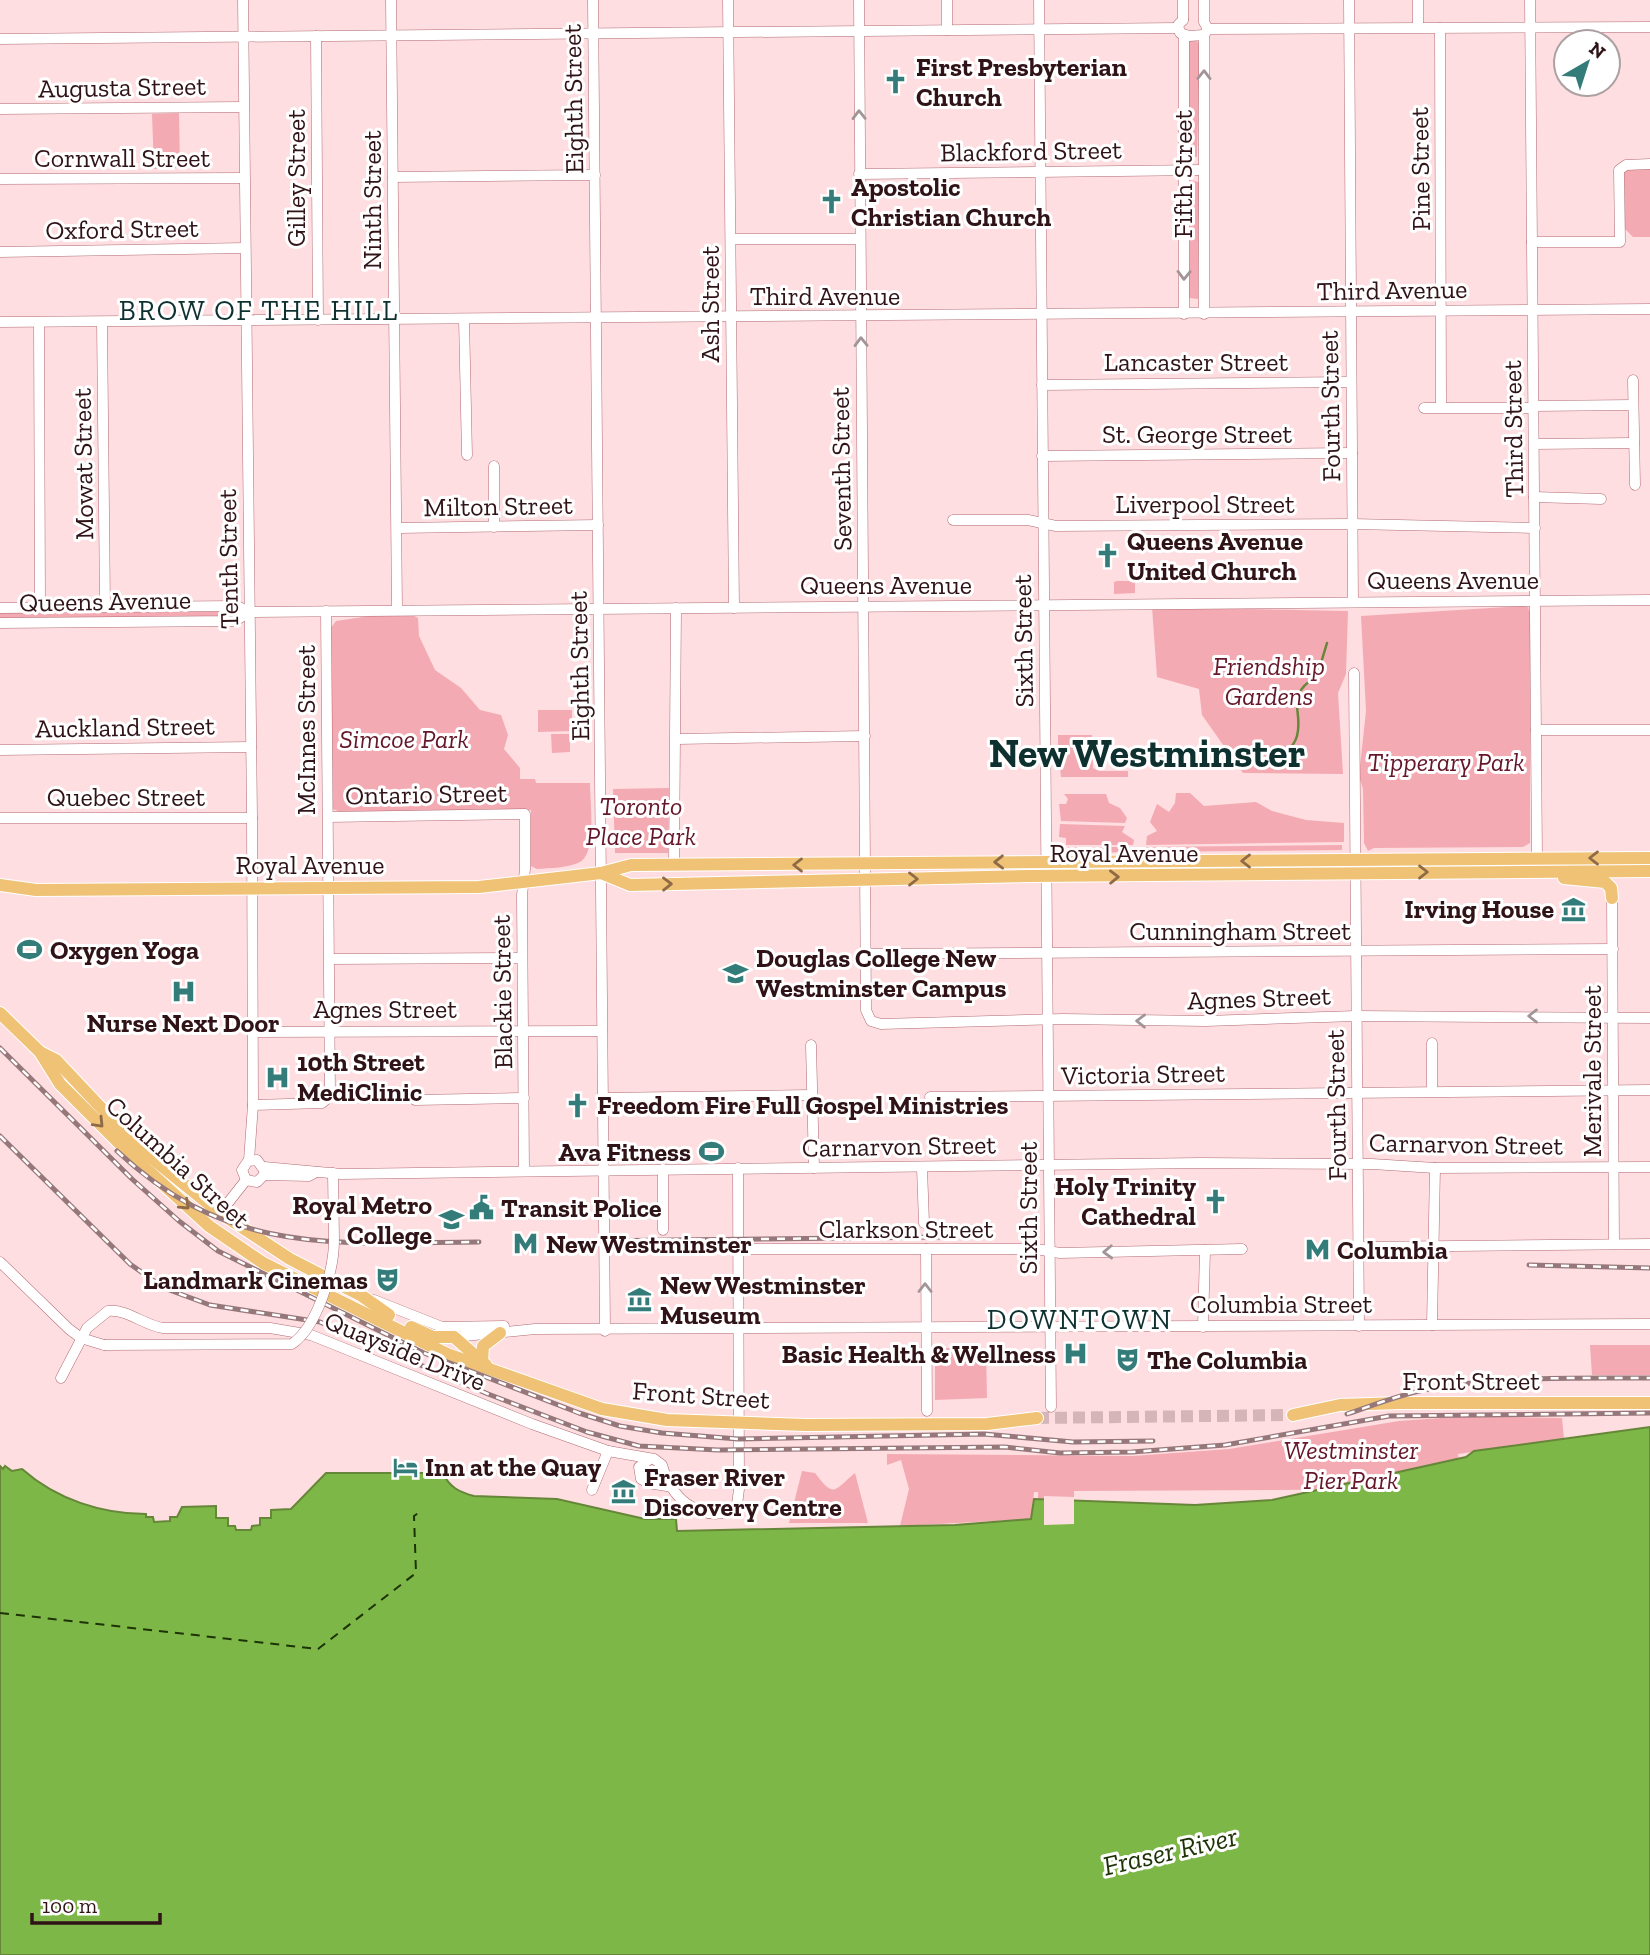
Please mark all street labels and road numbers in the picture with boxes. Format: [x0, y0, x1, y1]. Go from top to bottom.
street label: Eighth Street [556, 24, 590, 174]
street label: Augusta Street [38, 70, 207, 104]
street label: Pine Street [1403, 107, 1437, 231]
street label: Gilley Street [280, 109, 312, 247]
street label: Fifth Street [1167, 109, 1199, 238]
street label: Ninth Street [356, 130, 388, 270]
street label: Blackford Street [940, 133, 1122, 169]
street label: Cornwall Street [34, 142, 210, 174]
street label: Oxford Street [45, 212, 199, 246]
street label: Ash Street [694, 245, 726, 362]
street label: Third Avenue [1316, 273, 1468, 307]
street label: Third Avenue [750, 280, 900, 312]
street label: Fourth Street [1313, 330, 1347, 482]
street label: Lancaster Street [1104, 346, 1289, 378]
street label: Third Street [1496, 360, 1530, 498]
street label: Seventh Street [824, 386, 858, 551]
street label: Mowat Street [66, 387, 100, 540]
street label: St. George Street [1102, 418, 1292, 450]
street label: Tenth Street [211, 488, 245, 629]
street label: Liverpool Street [1115, 488, 1295, 520]
street label: Milton Street [423, 489, 573, 523]
street label: Queens Avenue [1367, 564, 1539, 596]
street label: Queens Avenue [800, 569, 972, 601]
street label: Sixth Street [1006, 574, 1040, 708]
street label: Queens Avenue [19, 584, 191, 618]
street label: Eighth Street [562, 591, 596, 741]
street label: McInnes Street [290, 645, 322, 815]
street label: Auckland Street [35, 709, 215, 745]
street label: Ontario Street [345, 777, 508, 811]
street label: Quebec Street [47, 781, 206, 813]
street label: Royal Avenue [1050, 837, 1198, 869]
street label: Royal Avenue [236, 849, 384, 881]
street label: Blackie Street [485, 914, 519, 1070]
street label: Cunningham Street [1129, 915, 1351, 947]
street label: Agnes Street [1187, 979, 1332, 1016]
street label: Merivale Street [1576, 985, 1608, 1157]
street label: Agnes Street [313, 993, 457, 1025]
street label: Fourth Street [1319, 1029, 1353, 1181]
street label: Victoria Street [1060, 1057, 1226, 1091]
street label: Columbia Street [100, 1089, 257, 1235]
street label: Carnarvon Street [1369, 1126, 1564, 1162]
street label: Carnarvon Street [802, 1128, 997, 1164]
street label: Sixth Street [1012, 1141, 1044, 1274]
street label: Clarkson Street [819, 1213, 994, 1245]
street label: Columbia Street [1190, 1288, 1372, 1320]
street label: Quayside Drive [320, 1304, 490, 1398]
street label: Front Street [1402, 1365, 1540, 1397]
street label: Front Street [631, 1374, 771, 1416]

